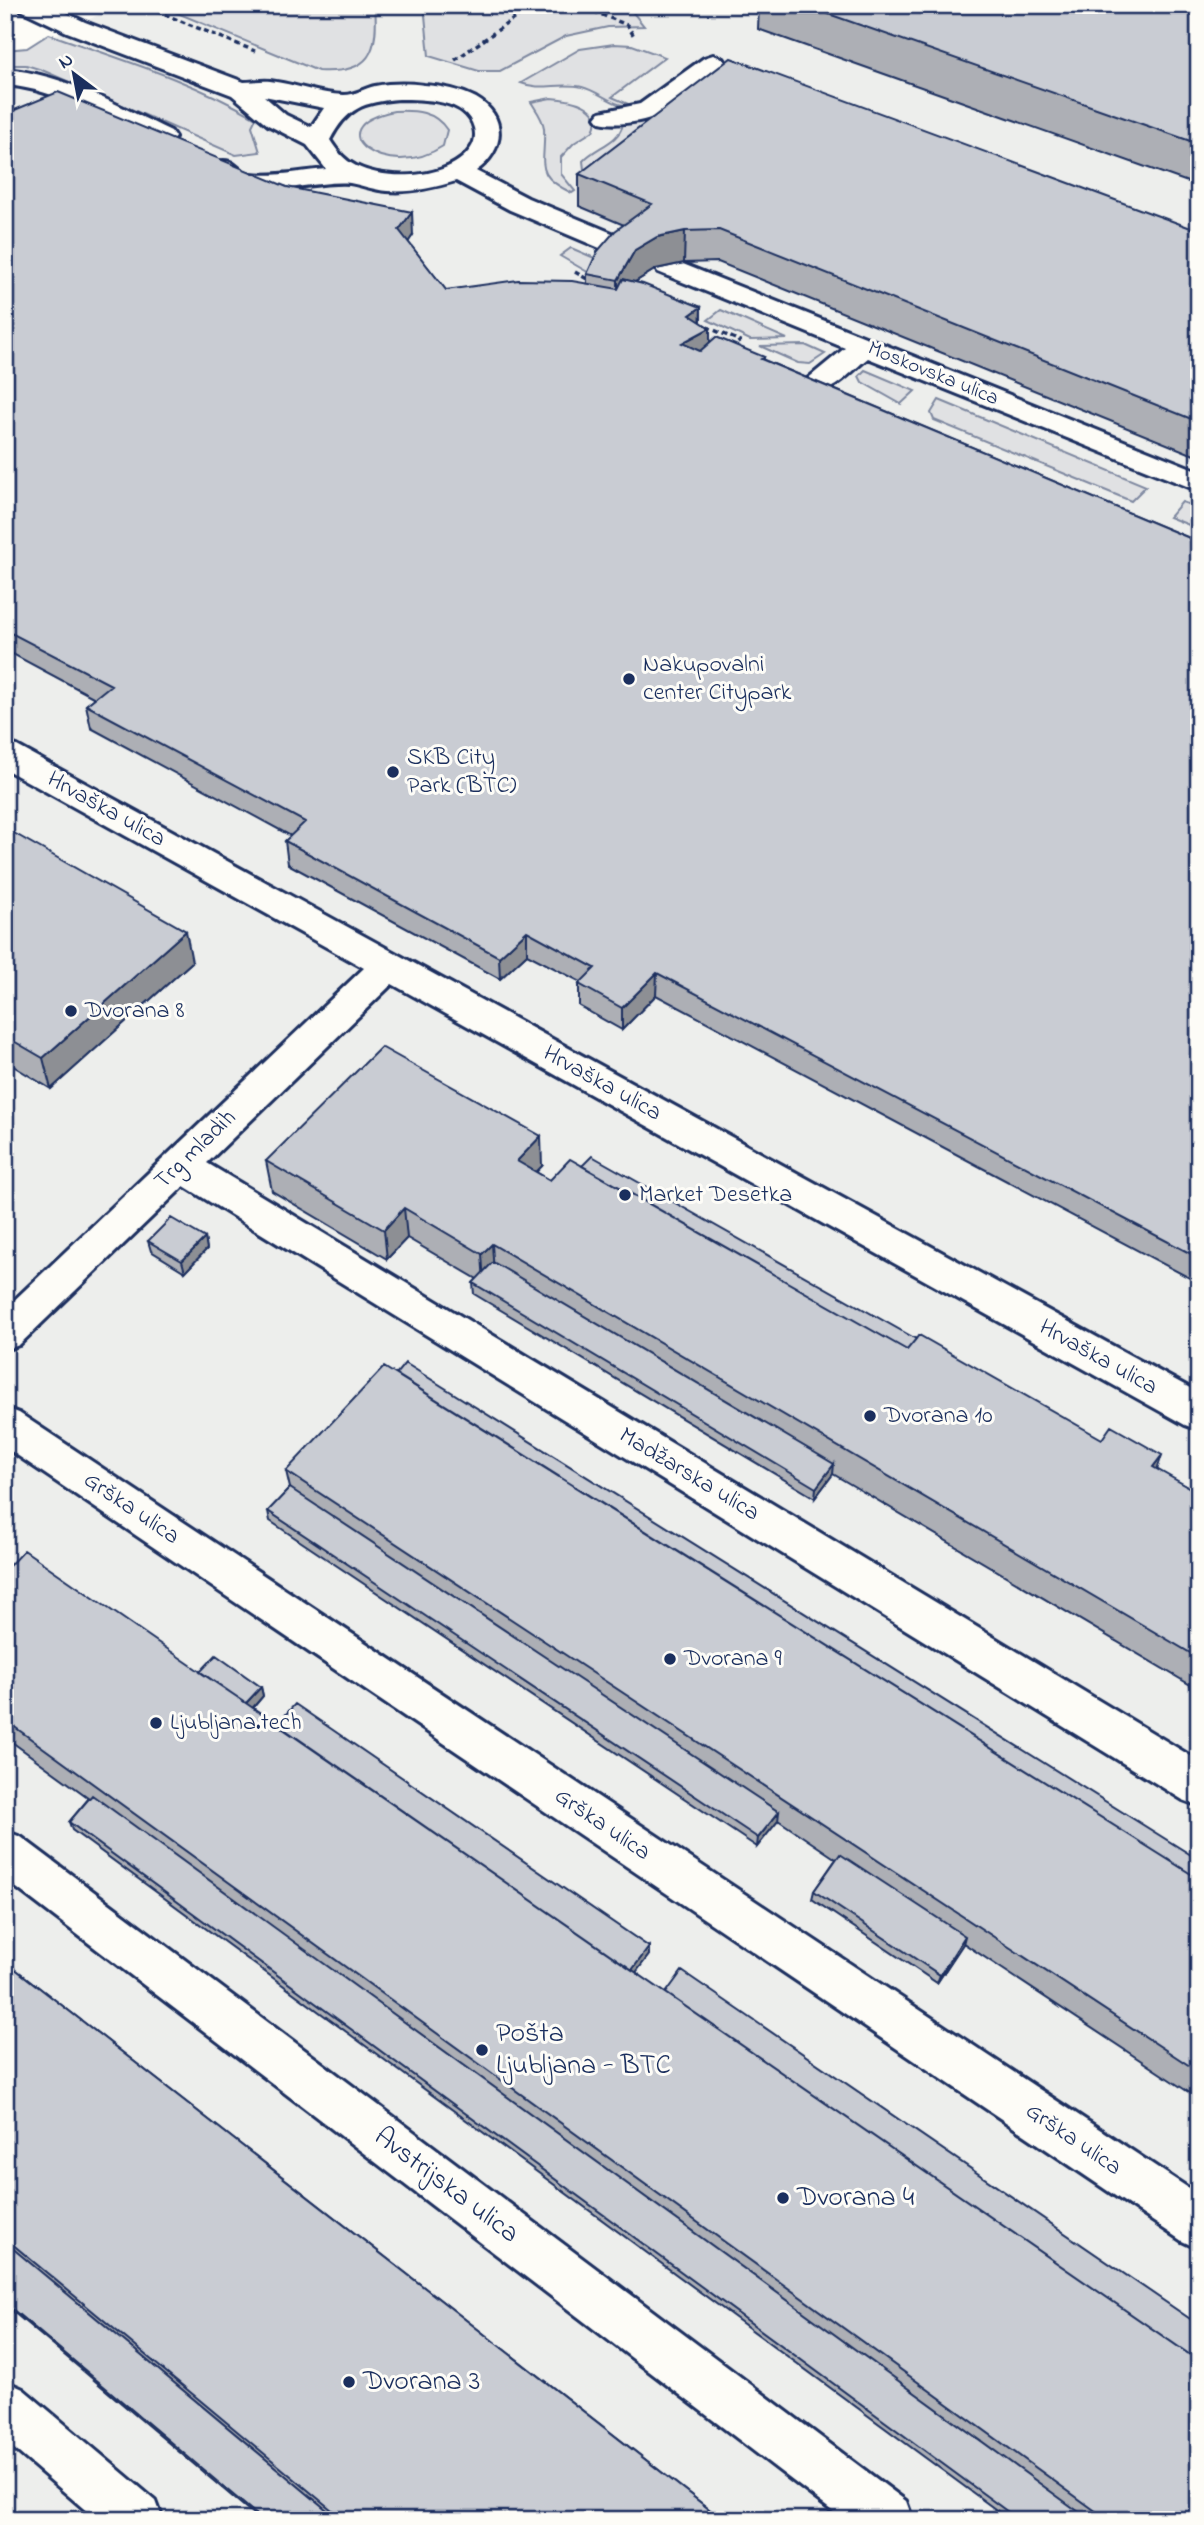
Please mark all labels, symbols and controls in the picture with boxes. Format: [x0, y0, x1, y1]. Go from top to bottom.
north arrow [38, 38, 108, 108]
text: N [54, 47, 79, 77]
street label: Moskovska ulica [863, 334, 1003, 414]
place label: Nakupovalni center Citypark [643, 648, 792, 712]
marker: Nakupovalni center Citypark [621, 671, 637, 687]
place label: SKB City Park (BTC) [407, 741, 517, 804]
street label: Hrvaška ulica [40, 763, 172, 857]
marker: SKB City Park (BTC) [385, 764, 401, 780]
place label: Dvorana 8 [84, 994, 185, 1029]
marker: Dvorana 8 [63, 1003, 79, 1019]
street label: Hrvaška ulica [536, 1037, 668, 1131]
street label: Trg mladih [147, 1102, 245, 1198]
place label: Market Desetka [639, 1178, 792, 1213]
marker: Market Desetka [617, 1187, 633, 1203]
street label: Hrvaška ulica [1032, 1311, 1164, 1405]
place label: Dvorana 10 [883, 1399, 993, 1434]
marker: Dvorana 10 [862, 1408, 878, 1424]
street label: Madžarska ulica [612, 1419, 766, 1531]
street label: Grška ulica [76, 1464, 186, 1554]
place label: Dvorana 9 [683, 1642, 783, 1677]
marker: Dvorana 9 [662, 1651, 678, 1667]
place label: Ljubljana.tech [170, 1706, 302, 1741]
marker: Ljubljana.tech [148, 1715, 164, 1731]
street label: Grška ulica [547, 1780, 657, 1870]
place label: Pošta Ljubljana - BTC [496, 2014, 671, 2087]
marker: Pošta Ljubljana - BTC [474, 2042, 490, 2058]
street label: Grška ulica [1018, 2095, 1128, 2185]
street label: Avstrijska ulica [365, 2118, 527, 2254]
place label: Dvorana 4 [796, 2178, 915, 2219]
marker: Dvorana 4 [775, 2190, 791, 2206]
place label: Dvorana 3 [362, 2362, 480, 2403]
marker: Dvorana 3 [341, 2374, 357, 2390]

